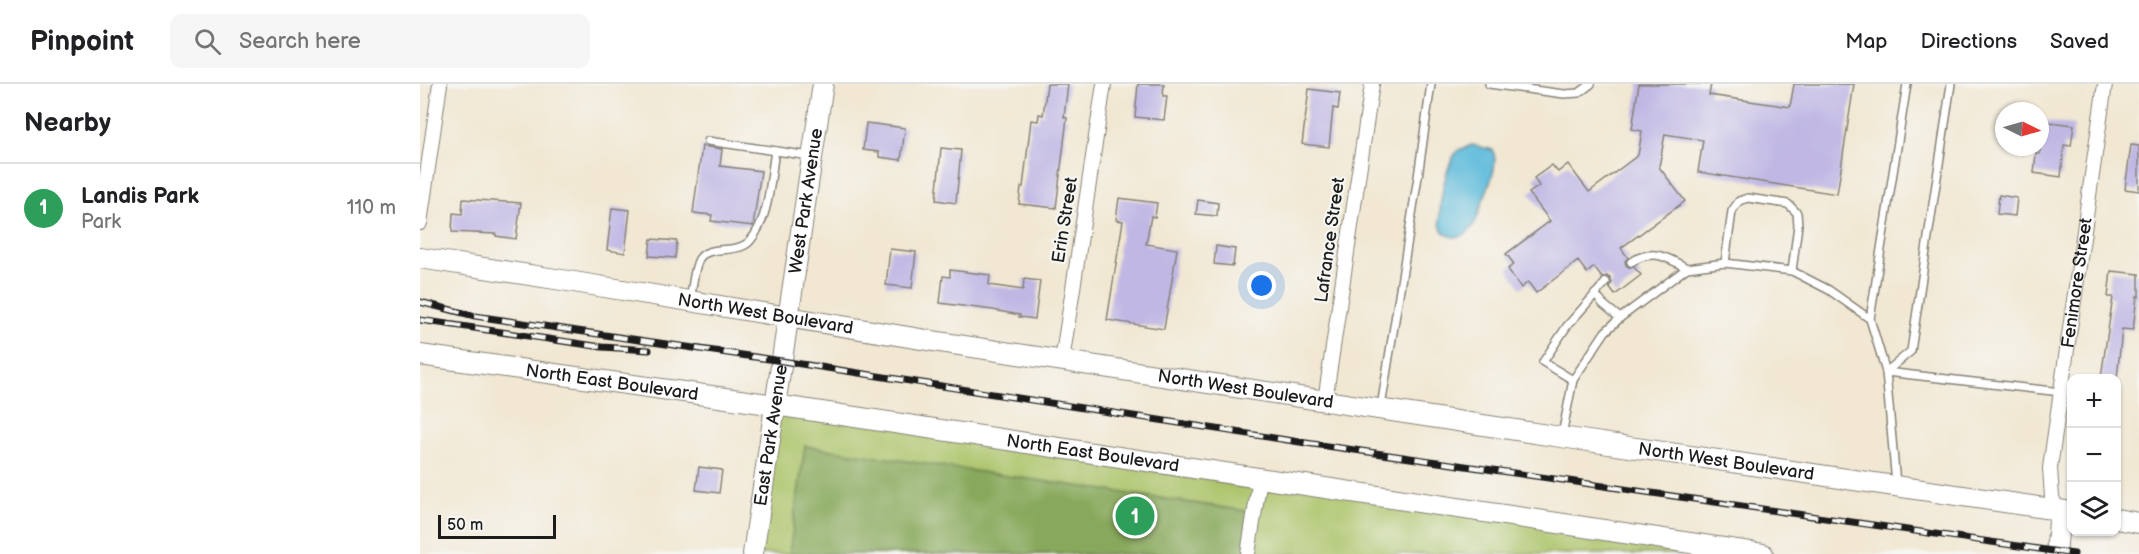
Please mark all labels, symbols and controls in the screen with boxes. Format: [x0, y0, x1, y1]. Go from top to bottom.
search box [170, 14, 590, 68]
text: Pinpoint [30, 25, 134, 58]
icon: search [191, 25, 224, 58]
text: Search here [239, 28, 361, 55]
text: Map [1845, 29, 1888, 54]
text: Directions [1921, 29, 2017, 54]
text: Saved [2050, 29, 2109, 54]
north arrow [1995, 102, 2049, 156]
text: Nearby [24, 108, 111, 139]
street label: West Park Avenue [784, 126, 827, 275]
street label: Erin Street [1048, 175, 1082, 264]
street label: Lafrance Street [1311, 176, 1349, 304]
text: Landis Park [81, 183, 199, 210]
text: 1 [39, 196, 48, 220]
text: 110 m [347, 196, 396, 220]
text: Park [81, 210, 121, 234]
street label: Fenimore Street [2057, 216, 2096, 349]
your location [1247, 271, 1276, 300]
street label: North West Boulevard [676, 289, 855, 338]
street label: North East Boulevard [524, 360, 700, 405]
street label: East Park Avenue [750, 363, 792, 508]
street label: North West Boulevard [1156, 365, 1335, 413]
map controls [2067, 374, 2121, 536]
button: + [2067, 374, 2121, 428]
button: − [2067, 428, 2121, 482]
street label: North East Boulevard [1005, 430, 1181, 476]
street label: North West Boulevard [1637, 438, 1816, 485]
button: layers [2067, 482, 2121, 536]
pin: 1 [1116, 494, 1154, 538]
scale bar [438, 512, 556, 540]
text: 50 m [447, 516, 483, 535]

